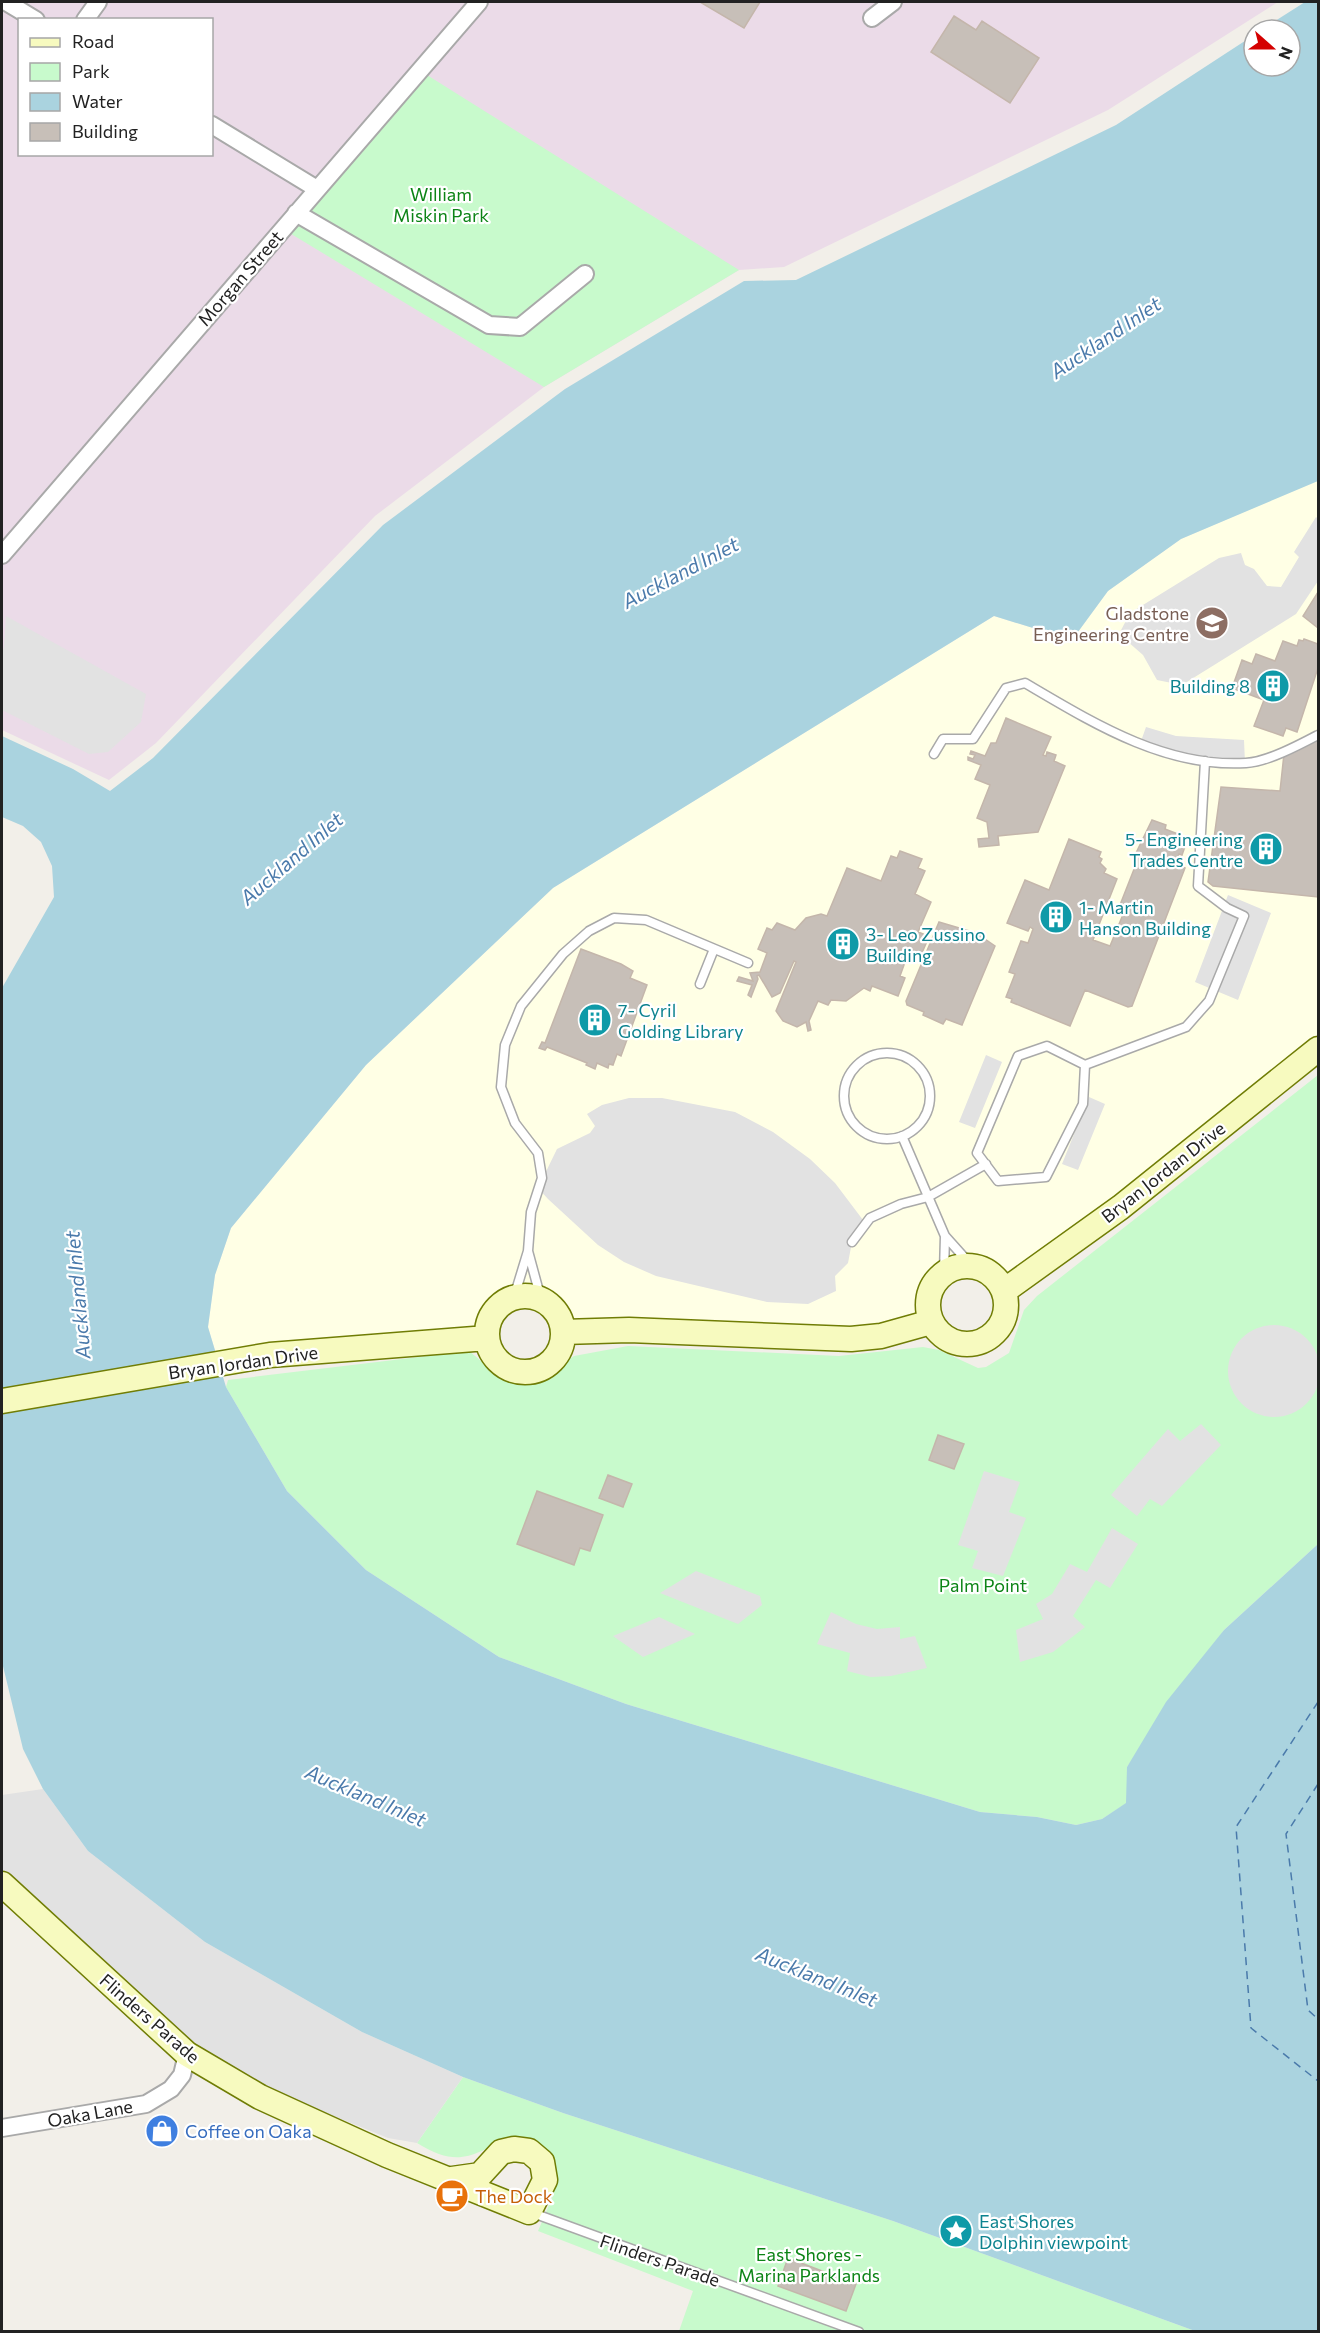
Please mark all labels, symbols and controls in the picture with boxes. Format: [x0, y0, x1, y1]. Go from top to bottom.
legend [18, 18, 213, 156]
north arrow [1242, 18, 1302, 78]
text: Road [72, 30, 114, 52]
text: N [1275, 45, 1297, 63]
text: Park [72, 60, 110, 82]
text: Water [72, 90, 123, 112]
text: Building [72, 120, 138, 142]
park label: William Miskin Park [393, 183, 489, 226]
street label: Morgan Street [193, 226, 287, 330]
water label: Auckland Inlet [1044, 291, 1166, 383]
water label: Auckland Inlet [617, 531, 743, 613]
place label: Gladstone Engineering Centre [1033, 602, 1189, 645]
school or university icon: Gladstone Engineering Centre [1194, 605, 1230, 641]
building icon: Building 8 [1255, 668, 1291, 704]
place label: Building 8 [1170, 675, 1250, 697]
water label: Auckland Inlet [234, 806, 348, 910]
place label: 5- Engineering Trades Centre [1125, 828, 1243, 871]
building icon: 5- Engineering Trades Centre [1248, 831, 1284, 867]
place label: 1- Martin Hanson Building [1079, 896, 1211, 939]
building icon: 1- Martin Hanson Building [1038, 899, 1074, 935]
place label: 3- Leo Zussino Building [866, 923, 986, 966]
building icon: 3- Leo Zussino Building [825, 926, 861, 962]
place label: 7- Cyril Golding Library [618, 999, 744, 1042]
building icon: 7- Cyril Golding Library [577, 1002, 613, 1038]
street label: Bryan Jordan Drive [1097, 1117, 1229, 1227]
water label: Auckland Inlet [59, 1229, 95, 1361]
street label: Bryan Jordan Drive [167, 1341, 319, 1383]
park label: Palm Point [939, 1574, 1027, 1596]
water label: Auckland Inlet [301, 1758, 431, 1831]
water label: Auckland Inlet [752, 1940, 882, 2012]
street label: Flinders Parade [96, 1969, 204, 2067]
street label: Oaka Lane [46, 2095, 134, 2131]
shop icon: Coffee on Oaka [144, 2113, 180, 2149]
place label: Coffee on Oaka [185, 2120, 312, 2142]
cafe icon: The Dock [434, 2178, 470, 2214]
place label: The Dock [475, 2185, 553, 2207]
place label: East Shores Dolphin viewpoint [979, 2210, 1128, 2253]
place icon: East Shores Dolphin viewpoint [938, 2213, 974, 2249]
street label: Flinders Parade [597, 2229, 723, 2291]
park label: East Shores - Marina Parklands [738, 2243, 880, 2286]

